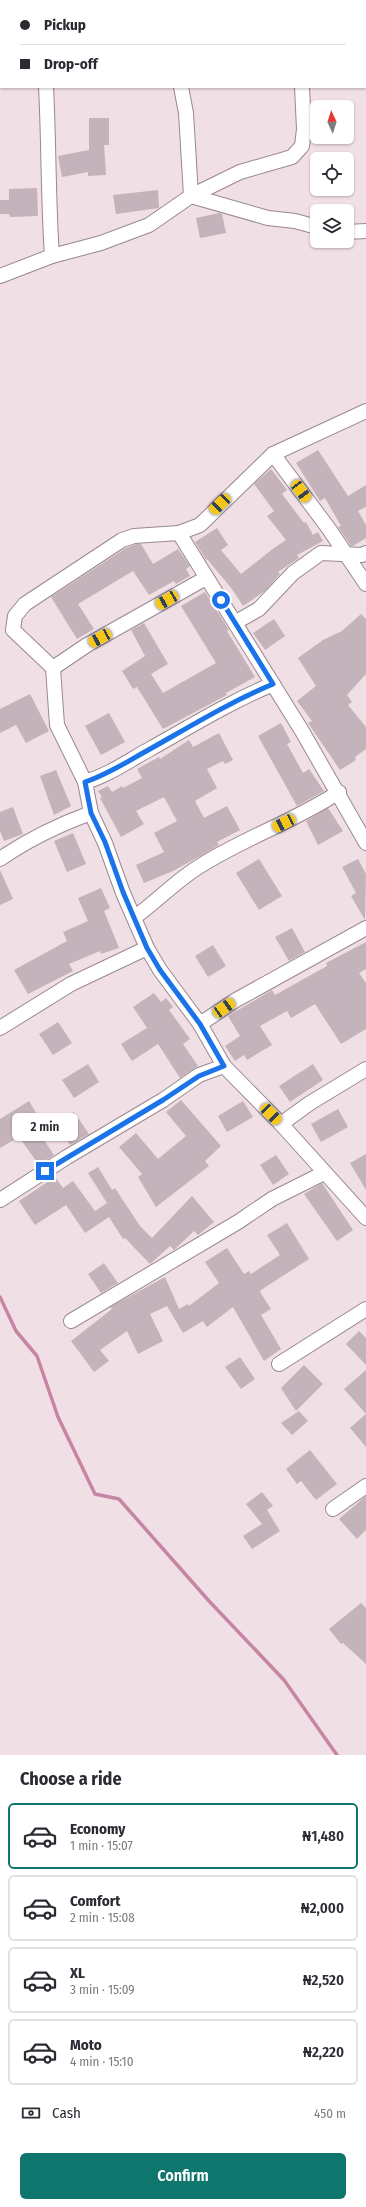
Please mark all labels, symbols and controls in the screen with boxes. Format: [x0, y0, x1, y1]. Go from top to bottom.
text: Pickup [44, 16, 86, 34]
text: Drop-off [44, 55, 98, 73]
north arrow [310, 100, 354, 144]
map controls [310, 100, 354, 248]
button: locate [310, 152, 354, 196]
button: layers [310, 204, 354, 248]
car [289, 478, 313, 504]
car [207, 491, 233, 517]
car [154, 589, 180, 611]
route start [212, 591, 230, 609]
car [87, 627, 113, 649]
car [271, 812, 297, 834]
car [211, 996, 237, 1020]
car [258, 1101, 284, 1127]
callout: 2 min [12, 1113, 78, 1141]
text: 2 min [31, 1119, 59, 1134]
route end [36, 1162, 54, 1180]
text: Choose a ride [20, 1768, 122, 1790]
icon: car [22, 1818, 58, 1854]
text: Economy [70, 1820, 125, 1838]
text: ₦1,480 [302, 1827, 344, 1845]
text: 1 min · 15:07 [70, 1838, 133, 1853]
icon: car [22, 1890, 58, 1926]
text: Comfort [70, 1892, 121, 1910]
text: ₦2,000 [301, 1899, 344, 1917]
text: 2 min · 15:08 [70, 1910, 135, 1925]
icon: car [22, 1962, 58, 1998]
text: XL [70, 1964, 85, 1982]
text: ₦2,520 [303, 1971, 344, 1989]
text: 3 min · 15:09 [70, 1982, 135, 1997]
icon: car [22, 2034, 58, 2070]
text: Moto [70, 2036, 102, 2054]
text: ₦2,220 [303, 2043, 344, 2061]
text: 4 min · 15:10 [70, 2054, 133, 2069]
icon: cash [20, 2102, 42, 2124]
text: Cash [52, 2104, 81, 2122]
text: 450 m [314, 2106, 346, 2121]
button: Confirm [20, 2153, 346, 2199]

